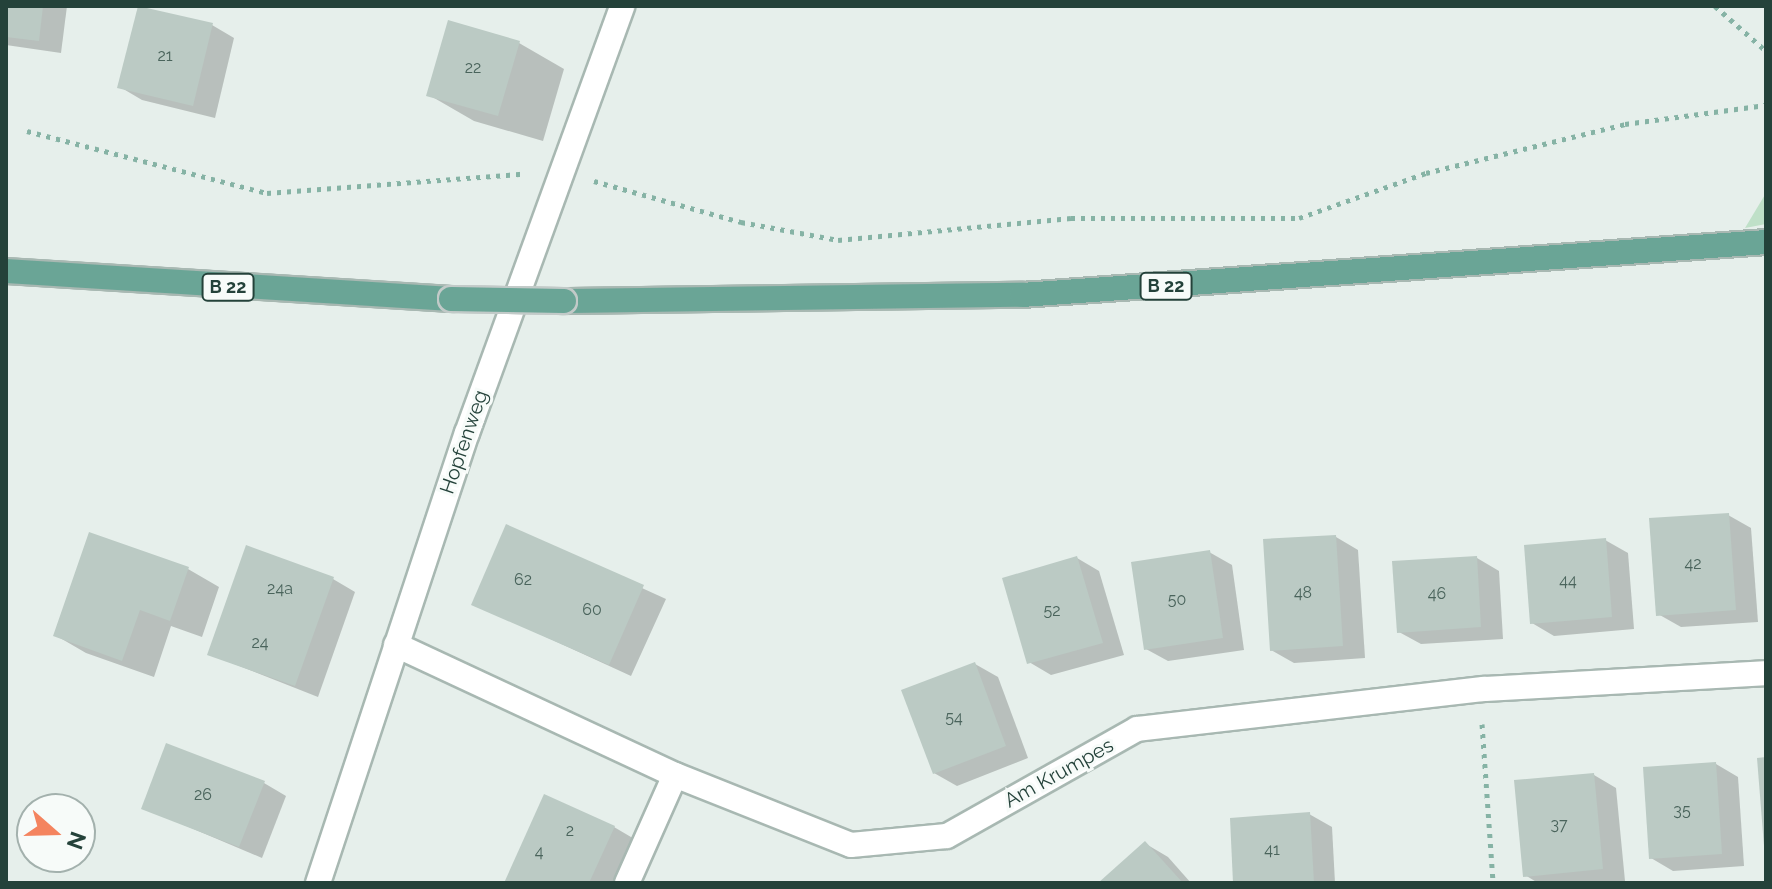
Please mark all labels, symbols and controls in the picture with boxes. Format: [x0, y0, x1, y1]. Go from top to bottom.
house number: 21 [157, 46, 173, 66]
house number: 22 [465, 58, 481, 78]
road number: B 22 [1138, 272, 1194, 300]
road number: B 22 [200, 273, 256, 301]
street label: Hopfenweg [435, 387, 493, 497]
house number: 42 [1684, 554, 1702, 574]
house number: 62 [514, 570, 532, 590]
house number: 44 [1559, 571, 1577, 591]
house number: 24a [267, 579, 293, 599]
house number: 48 [1294, 583, 1312, 603]
house number: 46 [1428, 584, 1446, 604]
house number: 50 [1168, 590, 1186, 610]
house number: 60 [582, 600, 602, 620]
house number: 52 [1043, 601, 1061, 621]
house number: 24 [251, 633, 269, 653]
house number: 54 [945, 708, 963, 728]
street label: Am Krumpes [1000, 733, 1118, 813]
house number: 26 [194, 785, 212, 805]
north arrow [16, 793, 96, 873]
house number: 35 [1673, 801, 1691, 821]
house number: 37 [1550, 815, 1568, 835]
house number: 2 [566, 821, 574, 841]
text: N [62, 828, 92, 853]
house number: 41 [1264, 840, 1280, 860]
house number: 4 [535, 842, 543, 862]

